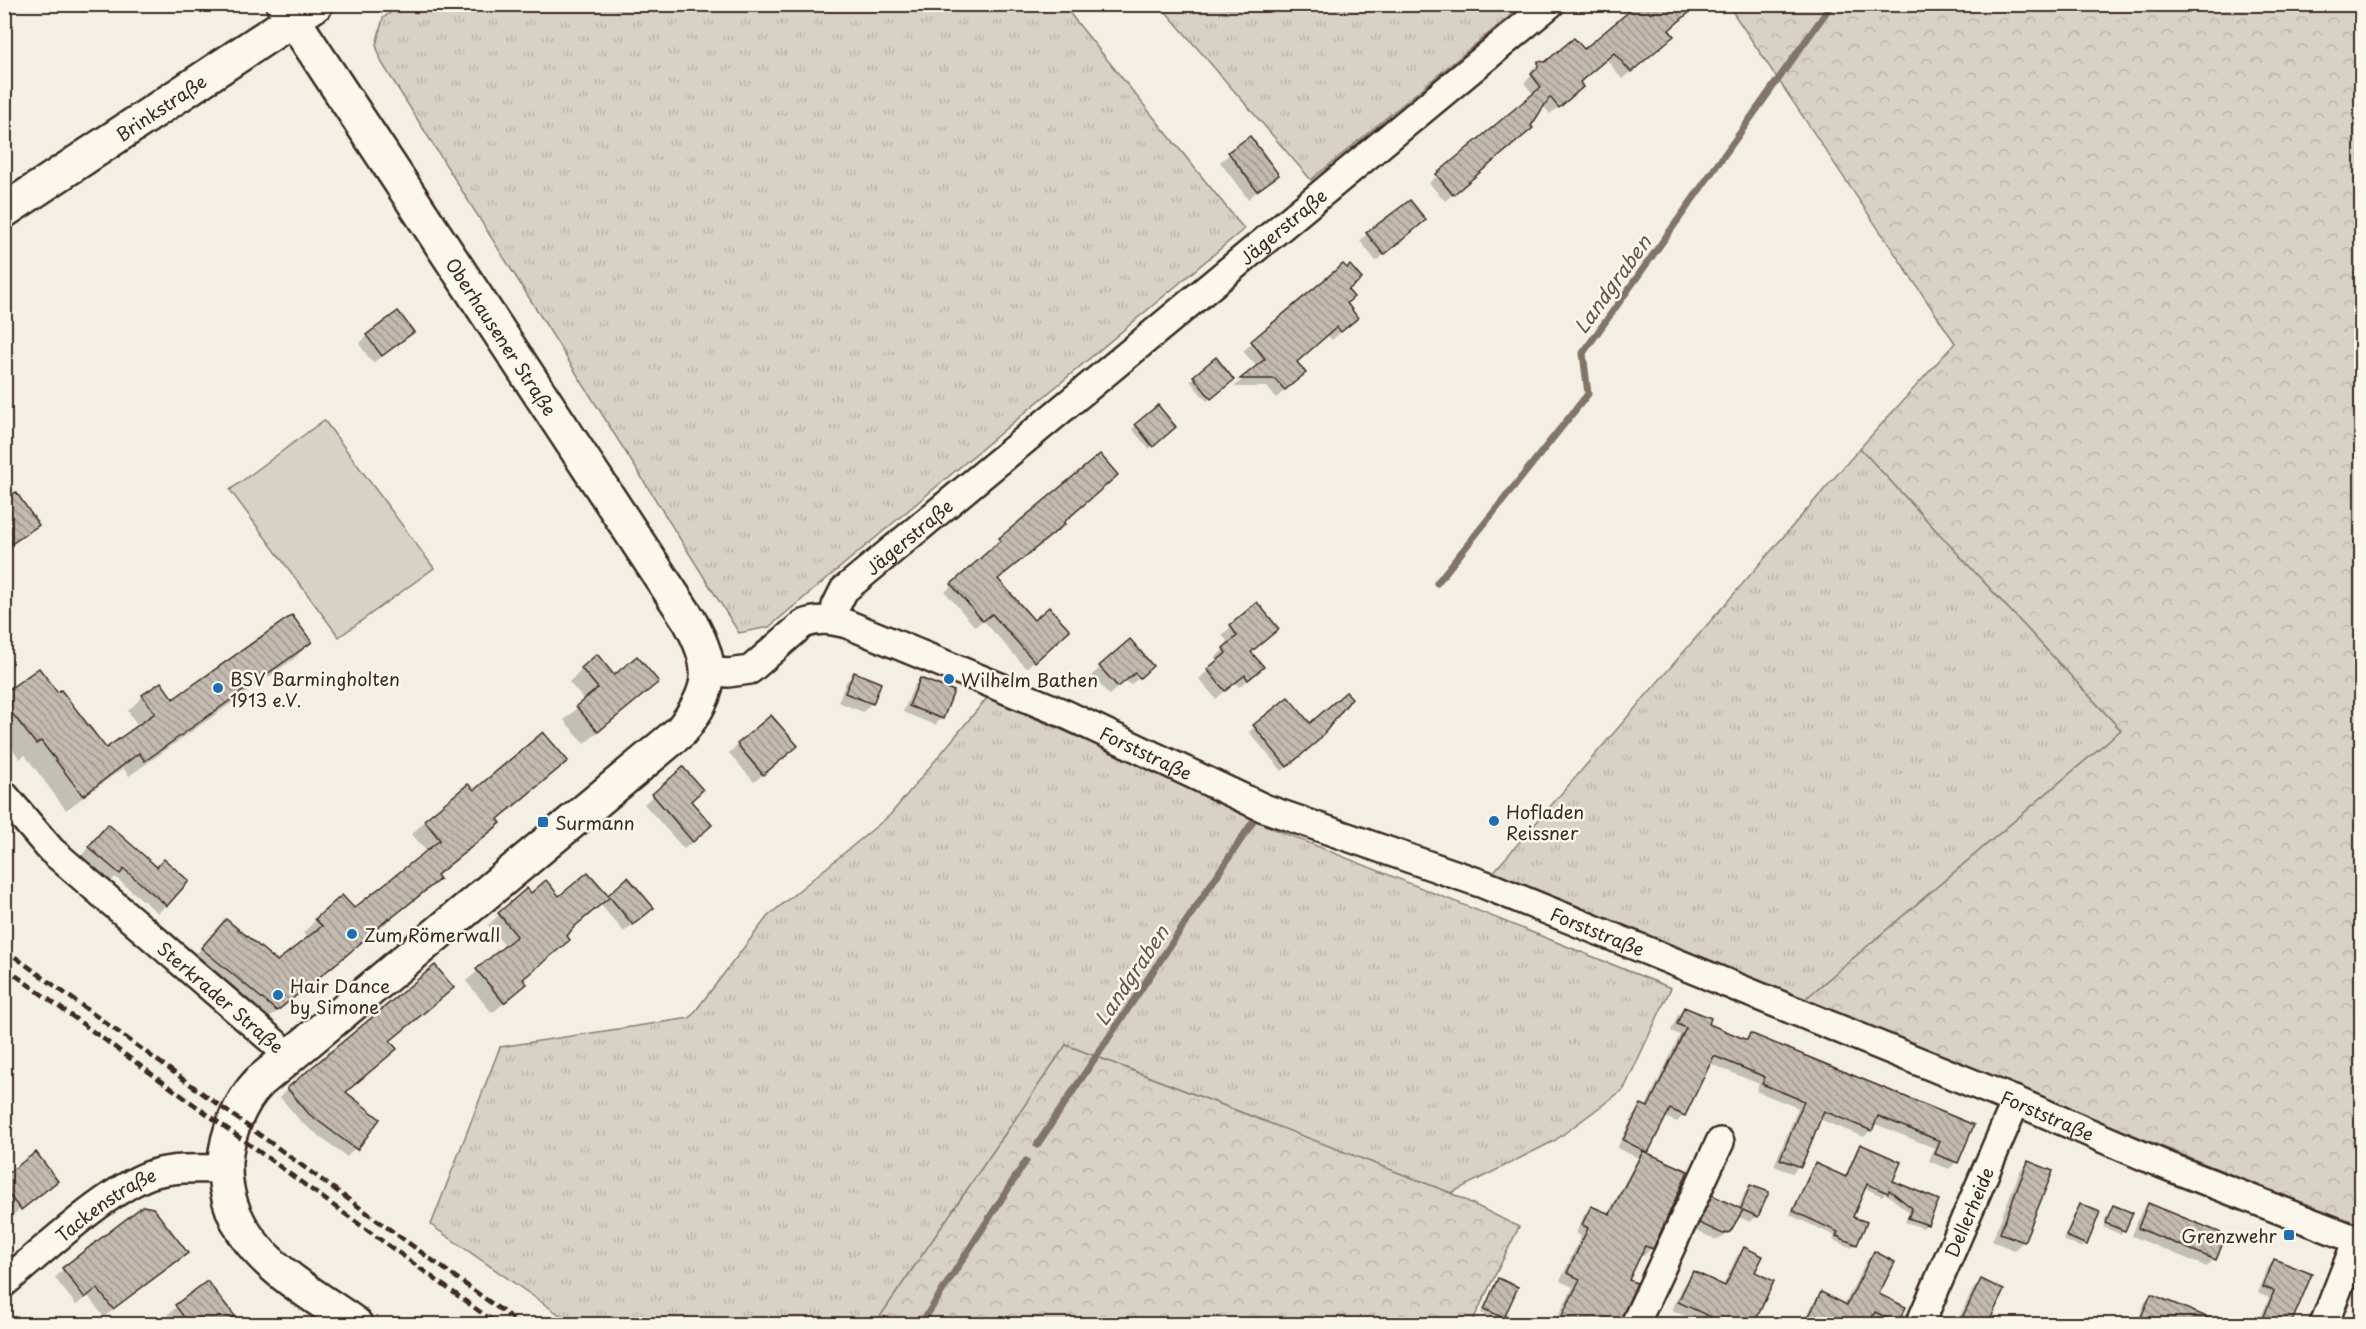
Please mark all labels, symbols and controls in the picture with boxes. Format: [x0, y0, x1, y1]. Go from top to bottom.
street label: Brinkstraße [110, 67, 211, 147]
street label: Jägerstraße [1233, 182, 1332, 270]
water label: Landgraben [1566, 227, 1659, 339]
street label: Oberhausener Straße [440, 252, 564, 421]
street label: Jägerstraße [859, 492, 958, 581]
place label: BSV Barmingholten 1913 e.V. [230, 665, 400, 713]
place label: Wilhelm Bathen [961, 666, 1098, 693]
marker: Wilhelm Bathen [942, 672, 956, 686]
marker: BSV Barmingholten 1913 e.V. [211, 681, 225, 695]
street label: Forststraße [1096, 719, 1197, 786]
place label: Hofladen Reissner [1506, 798, 1584, 846]
place label: Surmann [555, 809, 635, 836]
marker: Hofladen Reissner [1487, 814, 1501, 828]
marker: Surmann [536, 815, 550, 829]
street label: Forststraße [1547, 900, 1649, 962]
water label: Landgraben [1086, 918, 1176, 1031]
place label: Zum Römerwall [364, 921, 500, 948]
marker: Zum Römerwall [345, 927, 359, 941]
street label: Sterkrader Straße [152, 935, 290, 1059]
place label: Hair Dance by Simone [290, 972, 390, 1020]
marker: Hair Dance by Simone [271, 988, 285, 1002]
street label: Forststraße [1997, 1083, 2099, 1147]
street label: Tackenstraße [49, 1160, 159, 1248]
street label: Dellerheide [1937, 1162, 2000, 1261]
place label: Grenzwehr [2181, 1222, 2278, 1249]
marker: Grenzwehr [2282, 1228, 2296, 1242]

